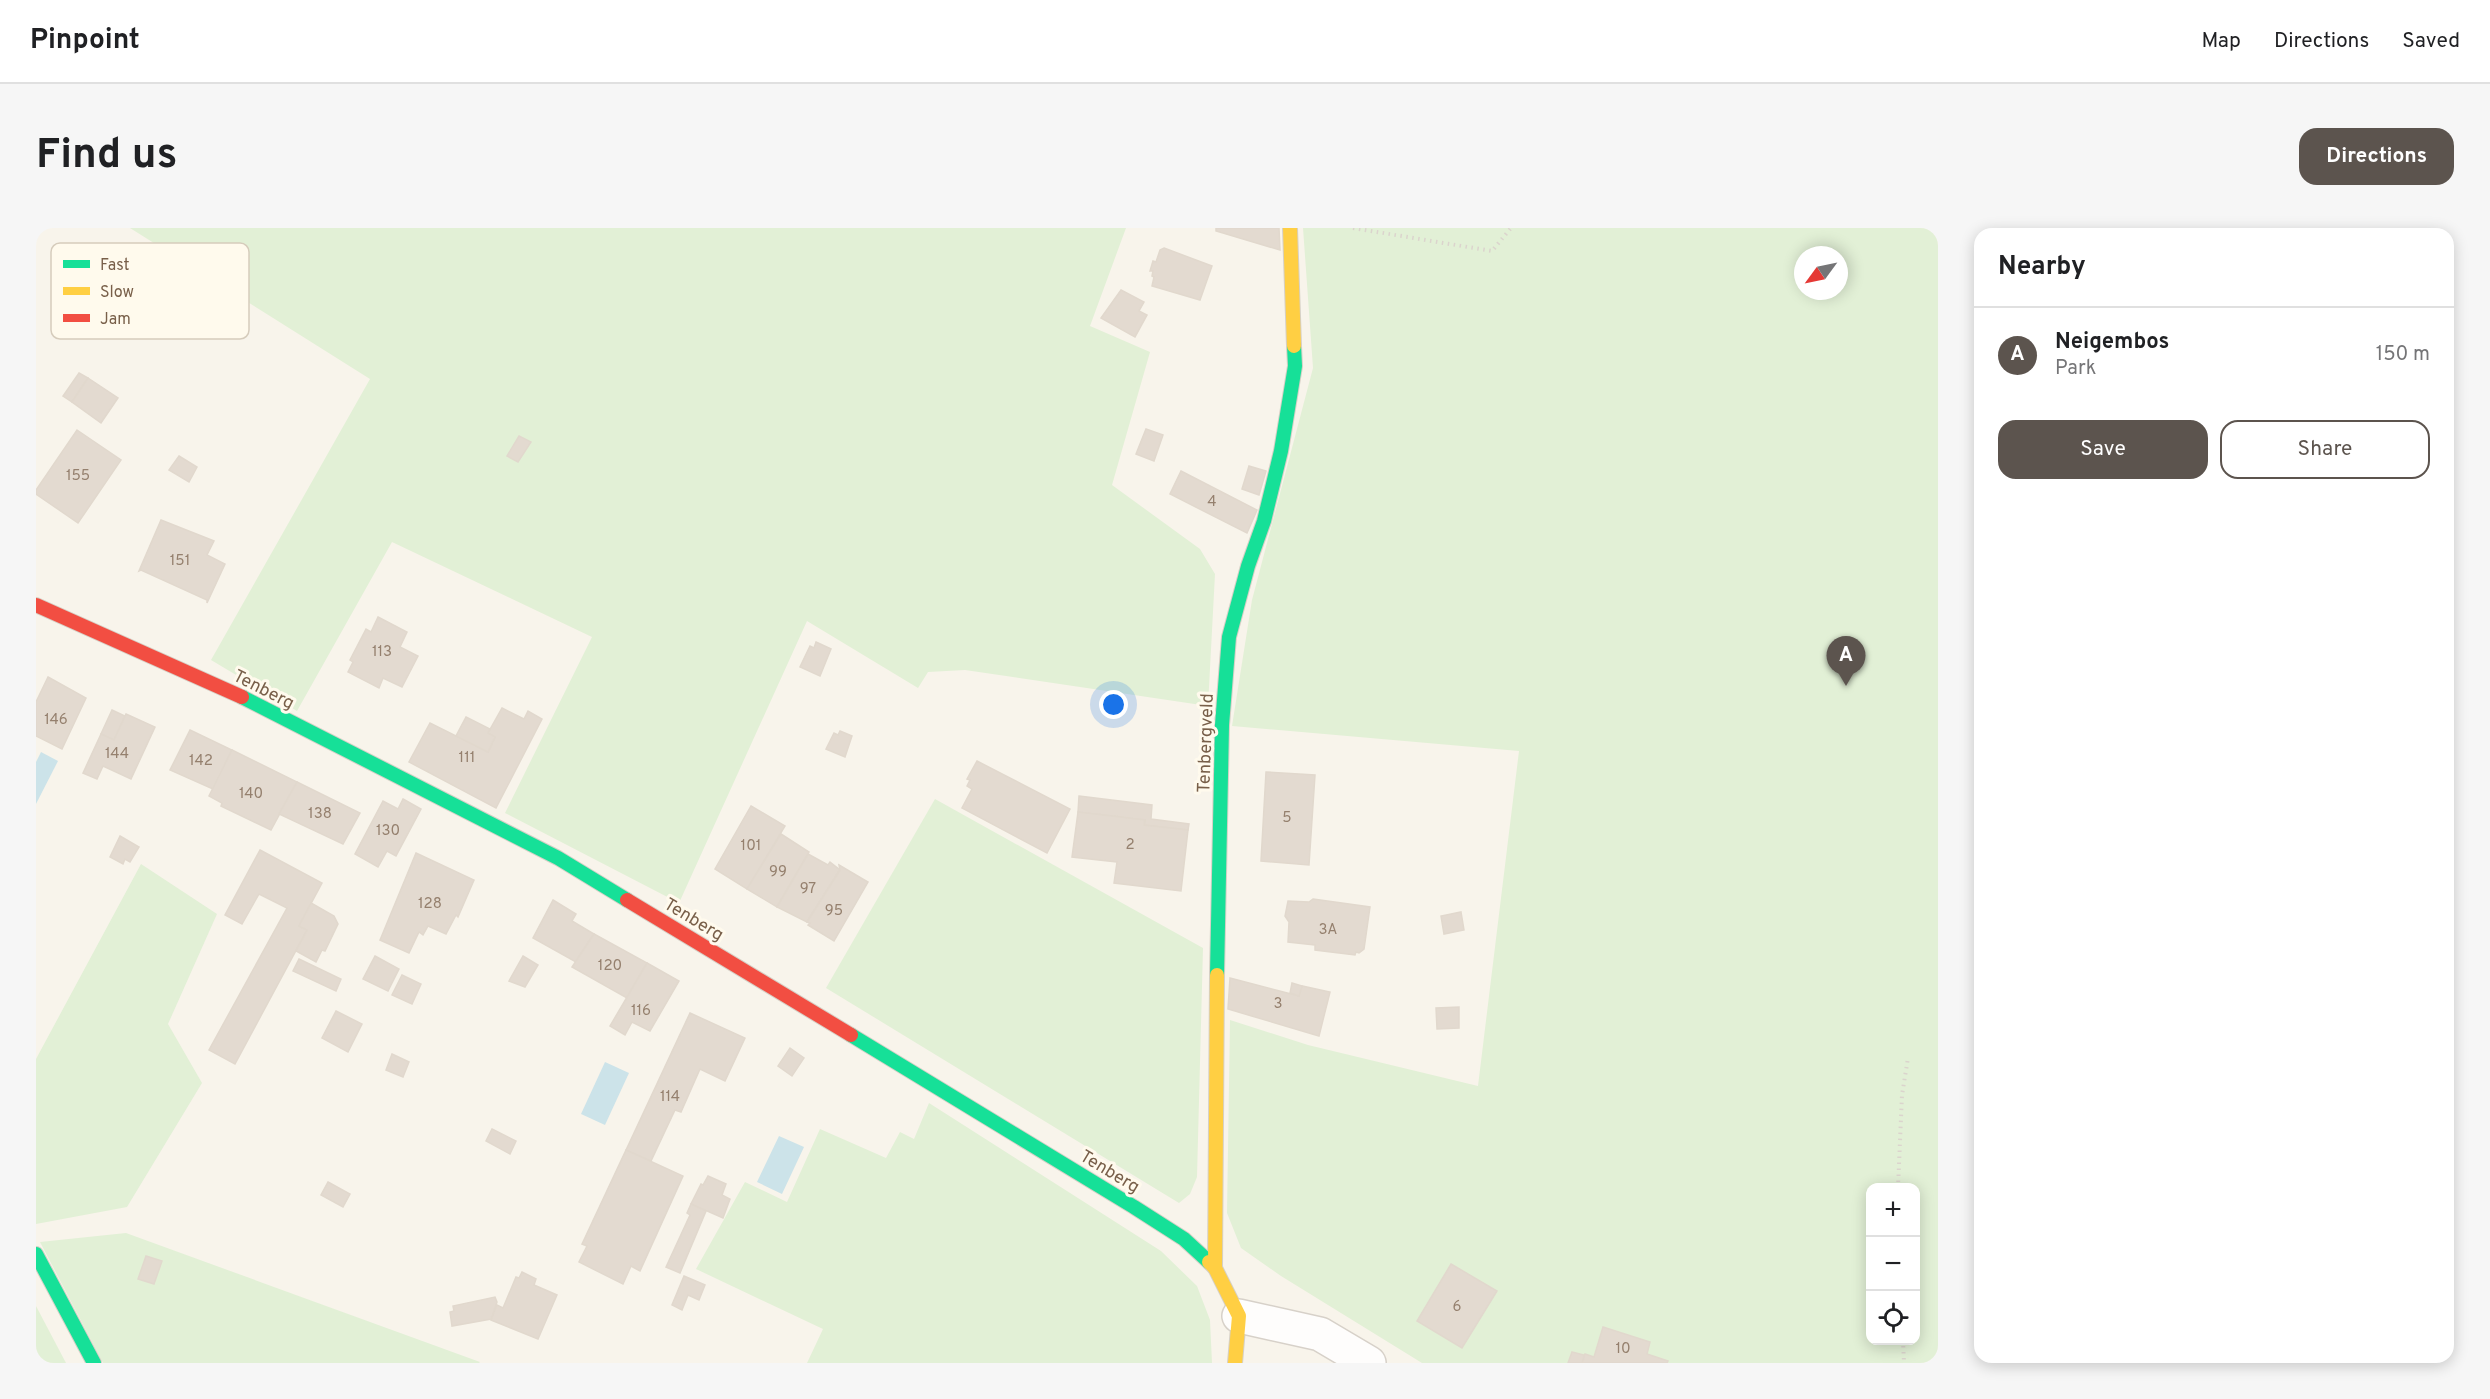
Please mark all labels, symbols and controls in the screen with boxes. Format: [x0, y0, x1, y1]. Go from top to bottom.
text: Pinpoint [30, 23, 140, 59]
text: Map [2201, 28, 2241, 55]
text: Directions [2274, 28, 2369, 55]
text: Saved [2402, 28, 2460, 55]
button: Directions [2299, 128, 2454, 185]
text: Find us [36, 130, 177, 183]
legend [51, 243, 249, 339]
north arrow [1794, 246, 1848, 300]
text: Nearby [1998, 251, 2086, 284]
text: Fast [100, 256, 130, 276]
text: Slow [100, 283, 134, 303]
text: Jam [100, 310, 131, 330]
text: Neigembos [2055, 329, 2169, 356]
text: A [2010, 342, 2025, 368]
text: 150 m [2376, 342, 2430, 368]
text: Park [2055, 356, 2096, 382]
button: Save [1998, 420, 2208, 479]
button: Share [2220, 420, 2430, 479]
house number: 155 [66, 467, 90, 486]
house number: 4 [1207, 493, 1217, 512]
house number: 151 [170, 552, 190, 571]
pin: A [1826, 636, 1866, 686]
house number: 113 [372, 643, 392, 662]
street label: Tenberg [229, 665, 298, 716]
your location [1099, 690, 1128, 719]
street label: Tenbergveld [1193, 693, 1220, 793]
house number: 146 [44, 711, 68, 730]
house number: 144 [105, 745, 129, 764]
house number: 111 [459, 749, 475, 768]
house number: 142 [189, 752, 213, 771]
house number: 140 [239, 785, 263, 804]
house number: 138 [308, 805, 332, 824]
house number: 5 [1282, 809, 1292, 828]
house number: 130 [376, 822, 400, 841]
house number: 2 [1125, 836, 1135, 855]
house number: 101 [741, 837, 761, 856]
house number: 99 [769, 863, 787, 882]
house number: 97 [800, 880, 816, 899]
street label: Tenberg [659, 893, 727, 947]
house number: 128 [418, 895, 442, 914]
house number: 95 [825, 902, 843, 921]
house number: 3A [1318, 921, 1338, 940]
house number: 120 [598, 957, 622, 976]
house number: 3 [1273, 995, 1283, 1014]
house number: 116 [631, 1002, 651, 1021]
house number: 114 [660, 1088, 680, 1107]
street label: Tenberg [1075, 1145, 1143, 1199]
map controls [1866, 1183, 1920, 1345]
button: + [1866, 1183, 1920, 1237]
button: − [1866, 1237, 1920, 1291]
button: locate [1866, 1291, 1920, 1345]
house number: 6 [1453, 1298, 1462, 1317]
house number: 10 [1615, 1340, 1631, 1359]

